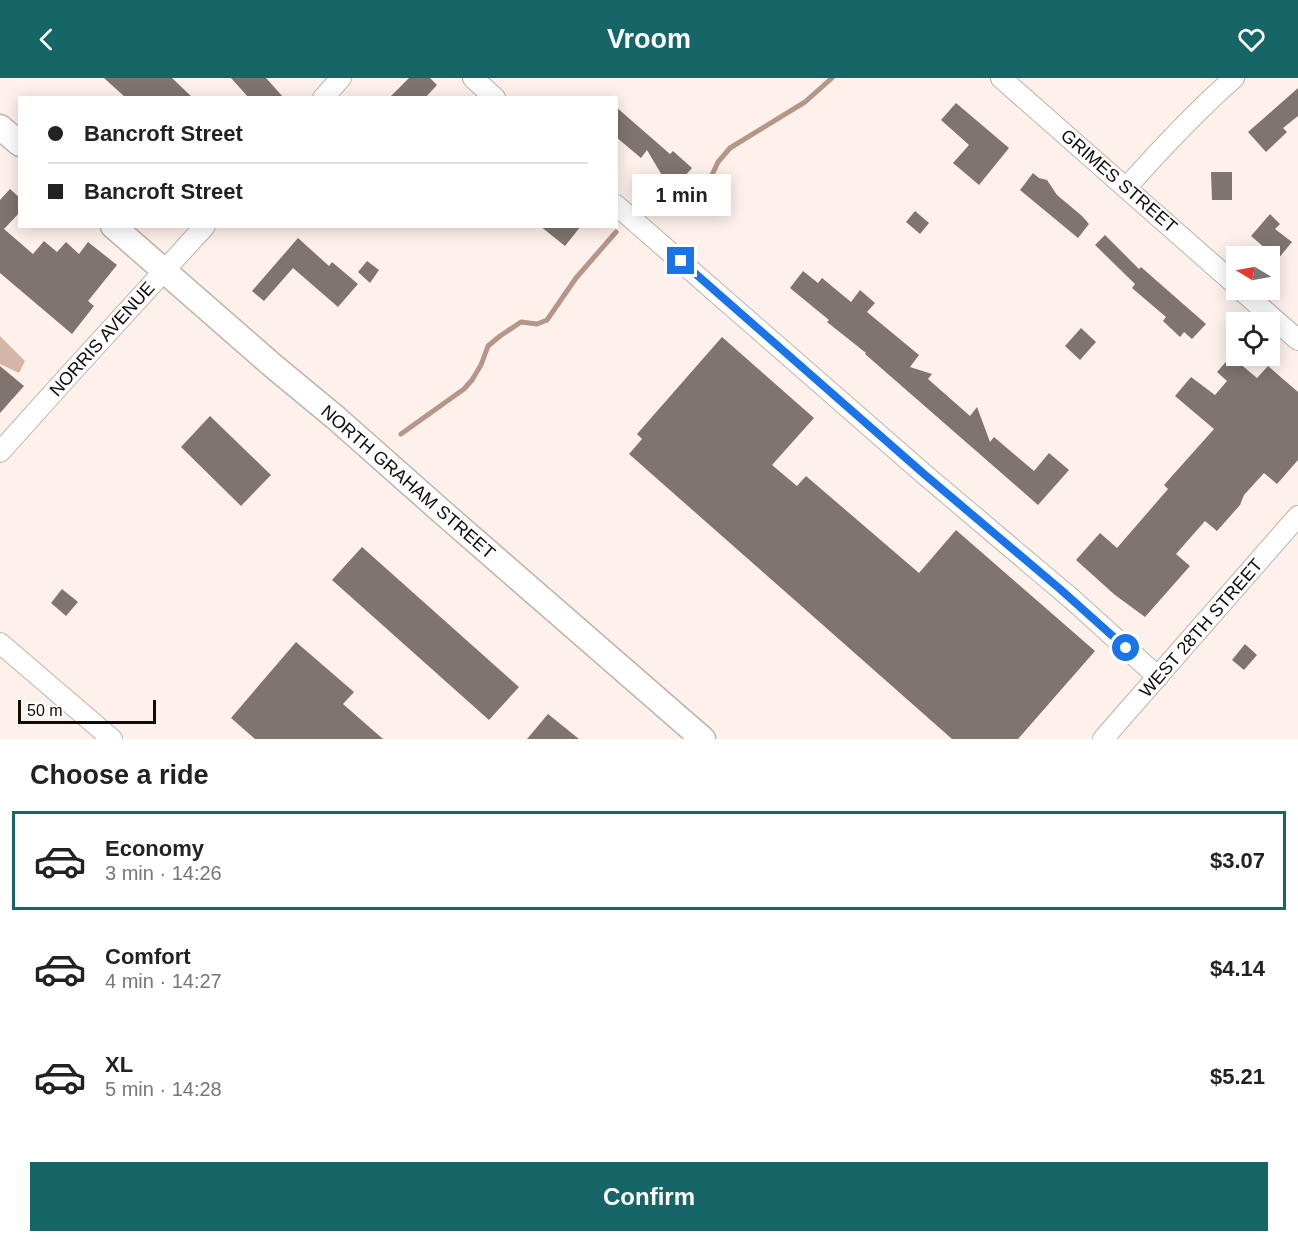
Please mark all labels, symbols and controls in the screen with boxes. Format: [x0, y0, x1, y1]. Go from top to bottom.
icon: back [30, 23, 63, 56]
icon: heart [1235, 23, 1268, 56]
text: Vroom [607, 24, 691, 54]
text: Bancroft Street [84, 121, 243, 146]
street label: GRIMES STREET [1057, 125, 1181, 237]
callout: 1 min [632, 174, 730, 216]
text: Bancroft Street [84, 179, 243, 204]
text: 1 min [655, 184, 708, 206]
north arrow [1226, 246, 1280, 300]
map controls [1226, 246, 1280, 366]
route end [667, 247, 694, 274]
street label: NORRIS AVENUE [45, 278, 159, 400]
button: locate [1226, 312, 1280, 366]
street label: NORTH GRAHAM STREET [317, 401, 499, 563]
street label: WEST 28TH STREET [1135, 555, 1267, 701]
route start [1112, 634, 1139, 661]
scale bar [18, 697, 156, 724]
text: 50 m [27, 702, 63, 719]
text: Choose a ride [30, 760, 209, 790]
icon: car [33, 834, 87, 888]
text: Economy [105, 836, 204, 861]
text: $3.07 [1210, 848, 1265, 873]
text: 3 min · 14:26 [105, 862, 222, 884]
icon: car [33, 942, 87, 996]
text: Comfort [105, 944, 191, 969]
text: $4.14 [1210, 956, 1265, 981]
text: 4 min · 14:27 [105, 970, 222, 992]
icon: car [33, 1050, 87, 1104]
text: XL [105, 1052, 133, 1077]
text: $5.21 [1210, 1064, 1265, 1089]
text: 5 min · 14:28 [105, 1078, 222, 1100]
button: Confirm [30, 1162, 1268, 1231]

